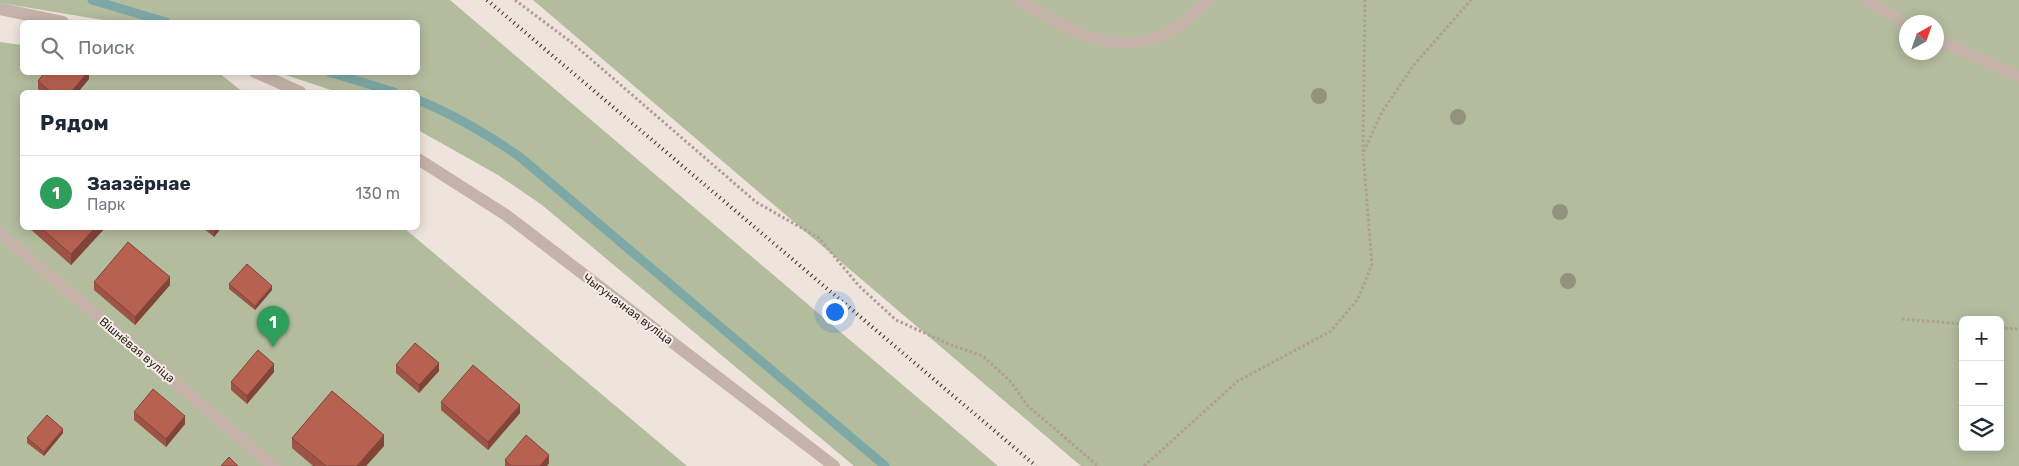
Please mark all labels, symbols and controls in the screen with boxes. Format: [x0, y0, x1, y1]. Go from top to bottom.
north arrow [1899, 15, 1944, 60]
search box [20, 20, 420, 75]
icon: search [38, 34, 66, 62]
text: Поиск [78, 36, 135, 59]
text: Рядом [40, 110, 109, 135]
text: Заазёрнае [87, 172, 191, 195]
text: 1 [52, 184, 60, 203]
text: 130 m [355, 184, 400, 203]
text: Парк [87, 195, 125, 214]
street label: Чыгуначная вуліца [580, 271, 676, 347]
your location [822, 299, 848, 325]
pin: 1 [257, 306, 289, 347]
street label: Вішнёвая вуліца [96, 314, 178, 386]
map controls [1959, 316, 2004, 451]
button: + [1959, 316, 2004, 361]
button: − [1959, 361, 2004, 406]
button: layers [1959, 406, 2004, 451]

